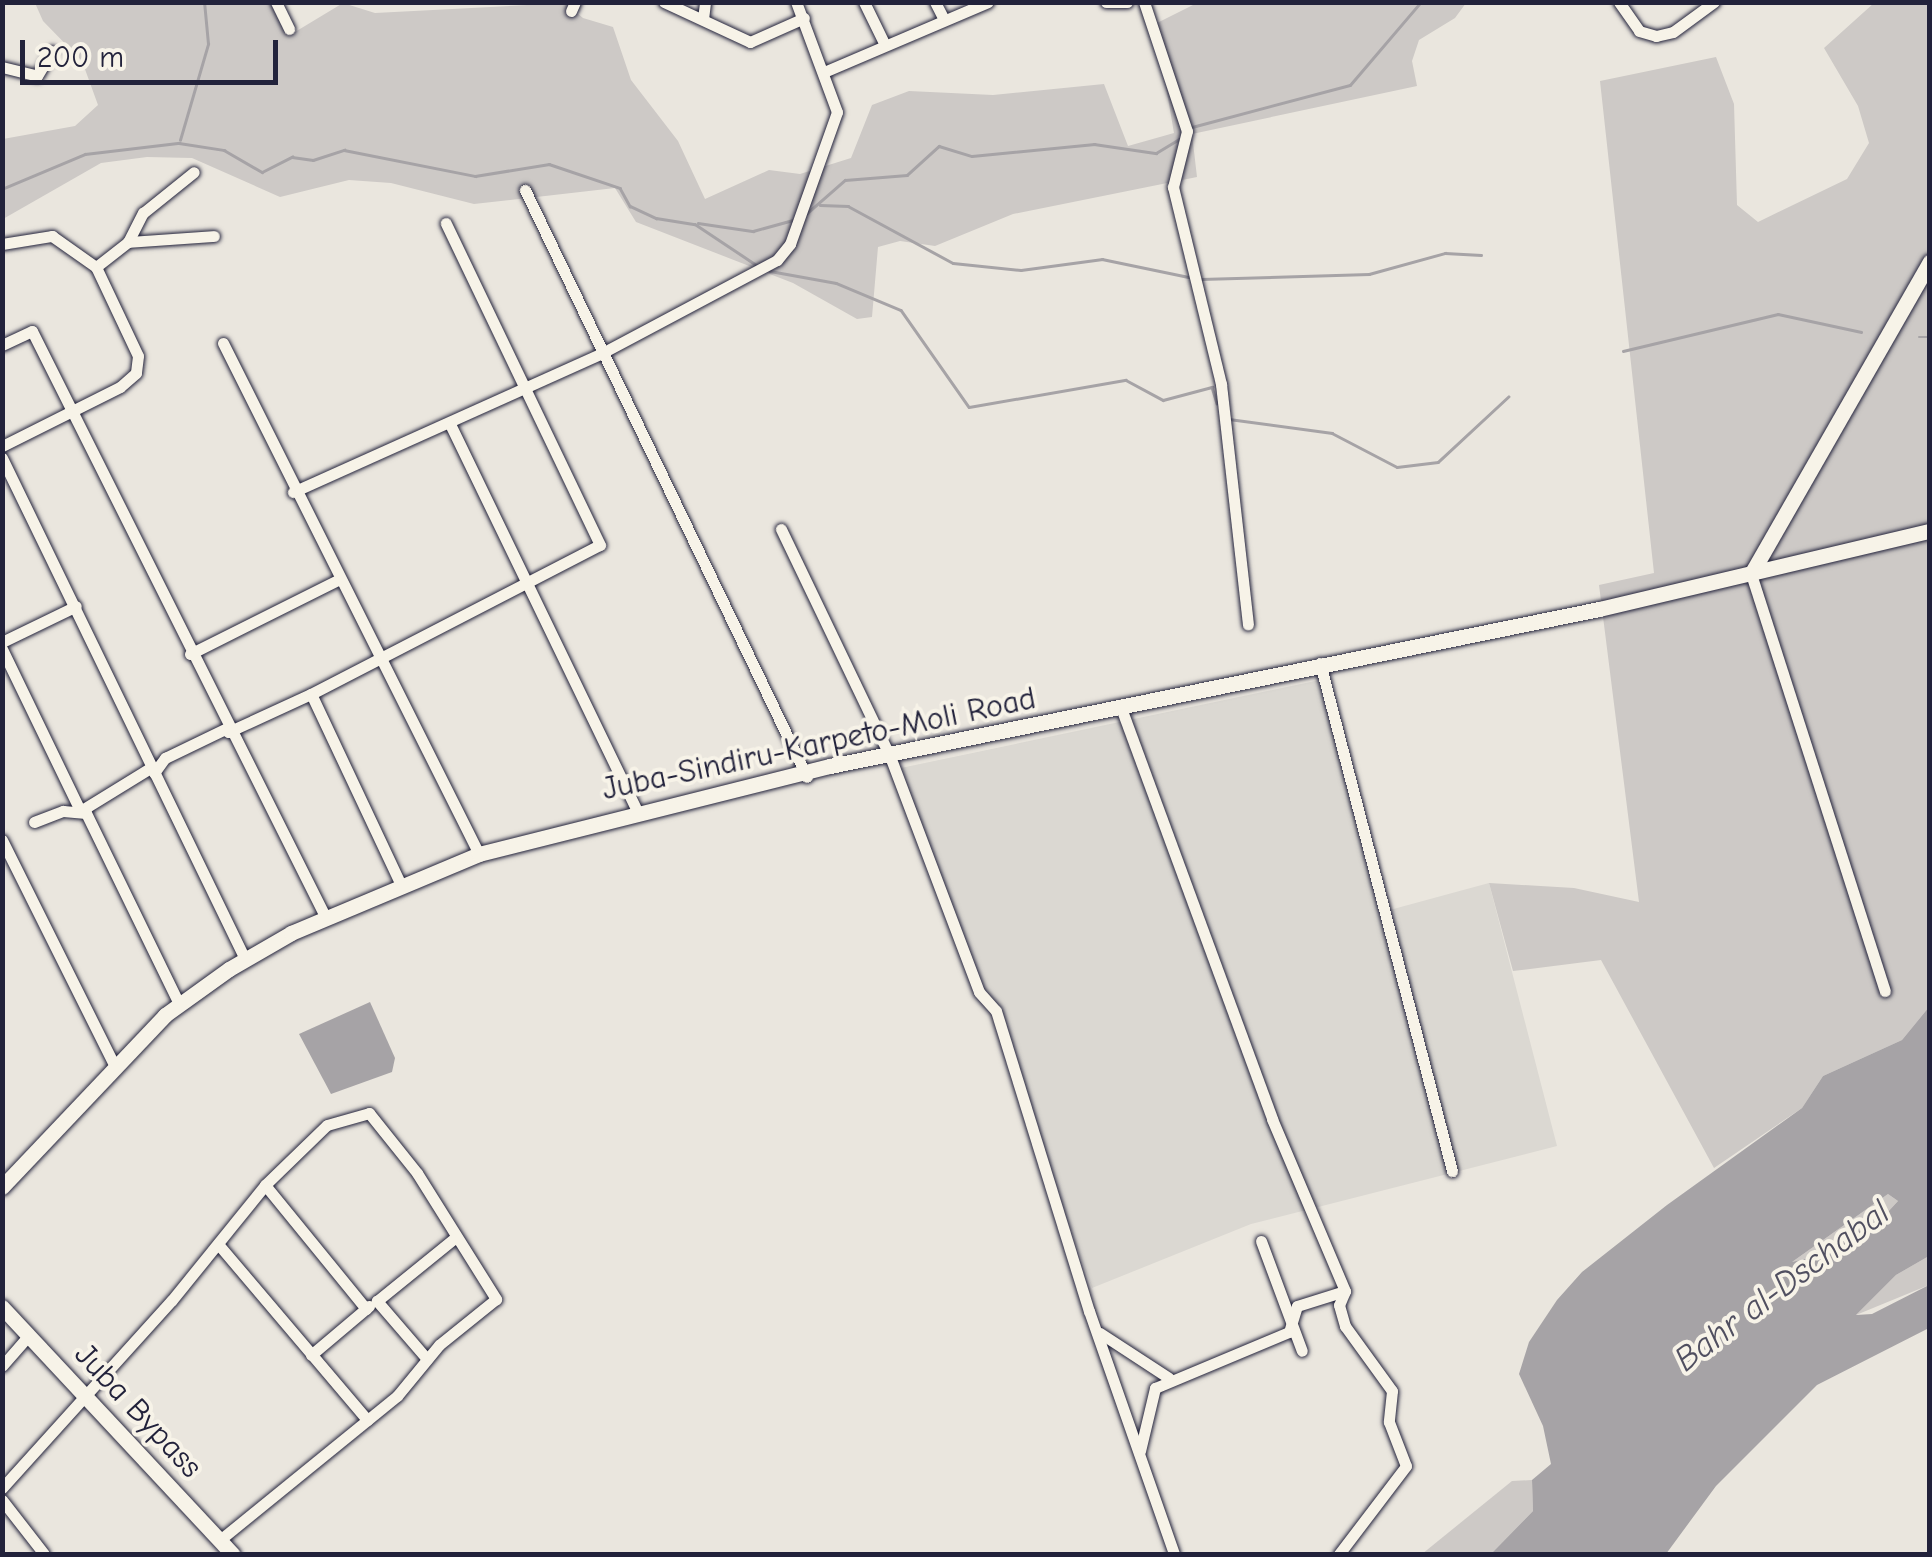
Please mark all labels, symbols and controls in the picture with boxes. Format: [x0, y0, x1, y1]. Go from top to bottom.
scale bar [25, 20, 282, 82]
text: 200 m [37, 40, 124, 75]
street label: Juba-Sindiru-Karpeto-Moli Road [599, 679, 1039, 809]
water label: Bahr al-Dschabal [1666, 1191, 1898, 1381]
street label: Juba Bypass [66, 1336, 210, 1486]

